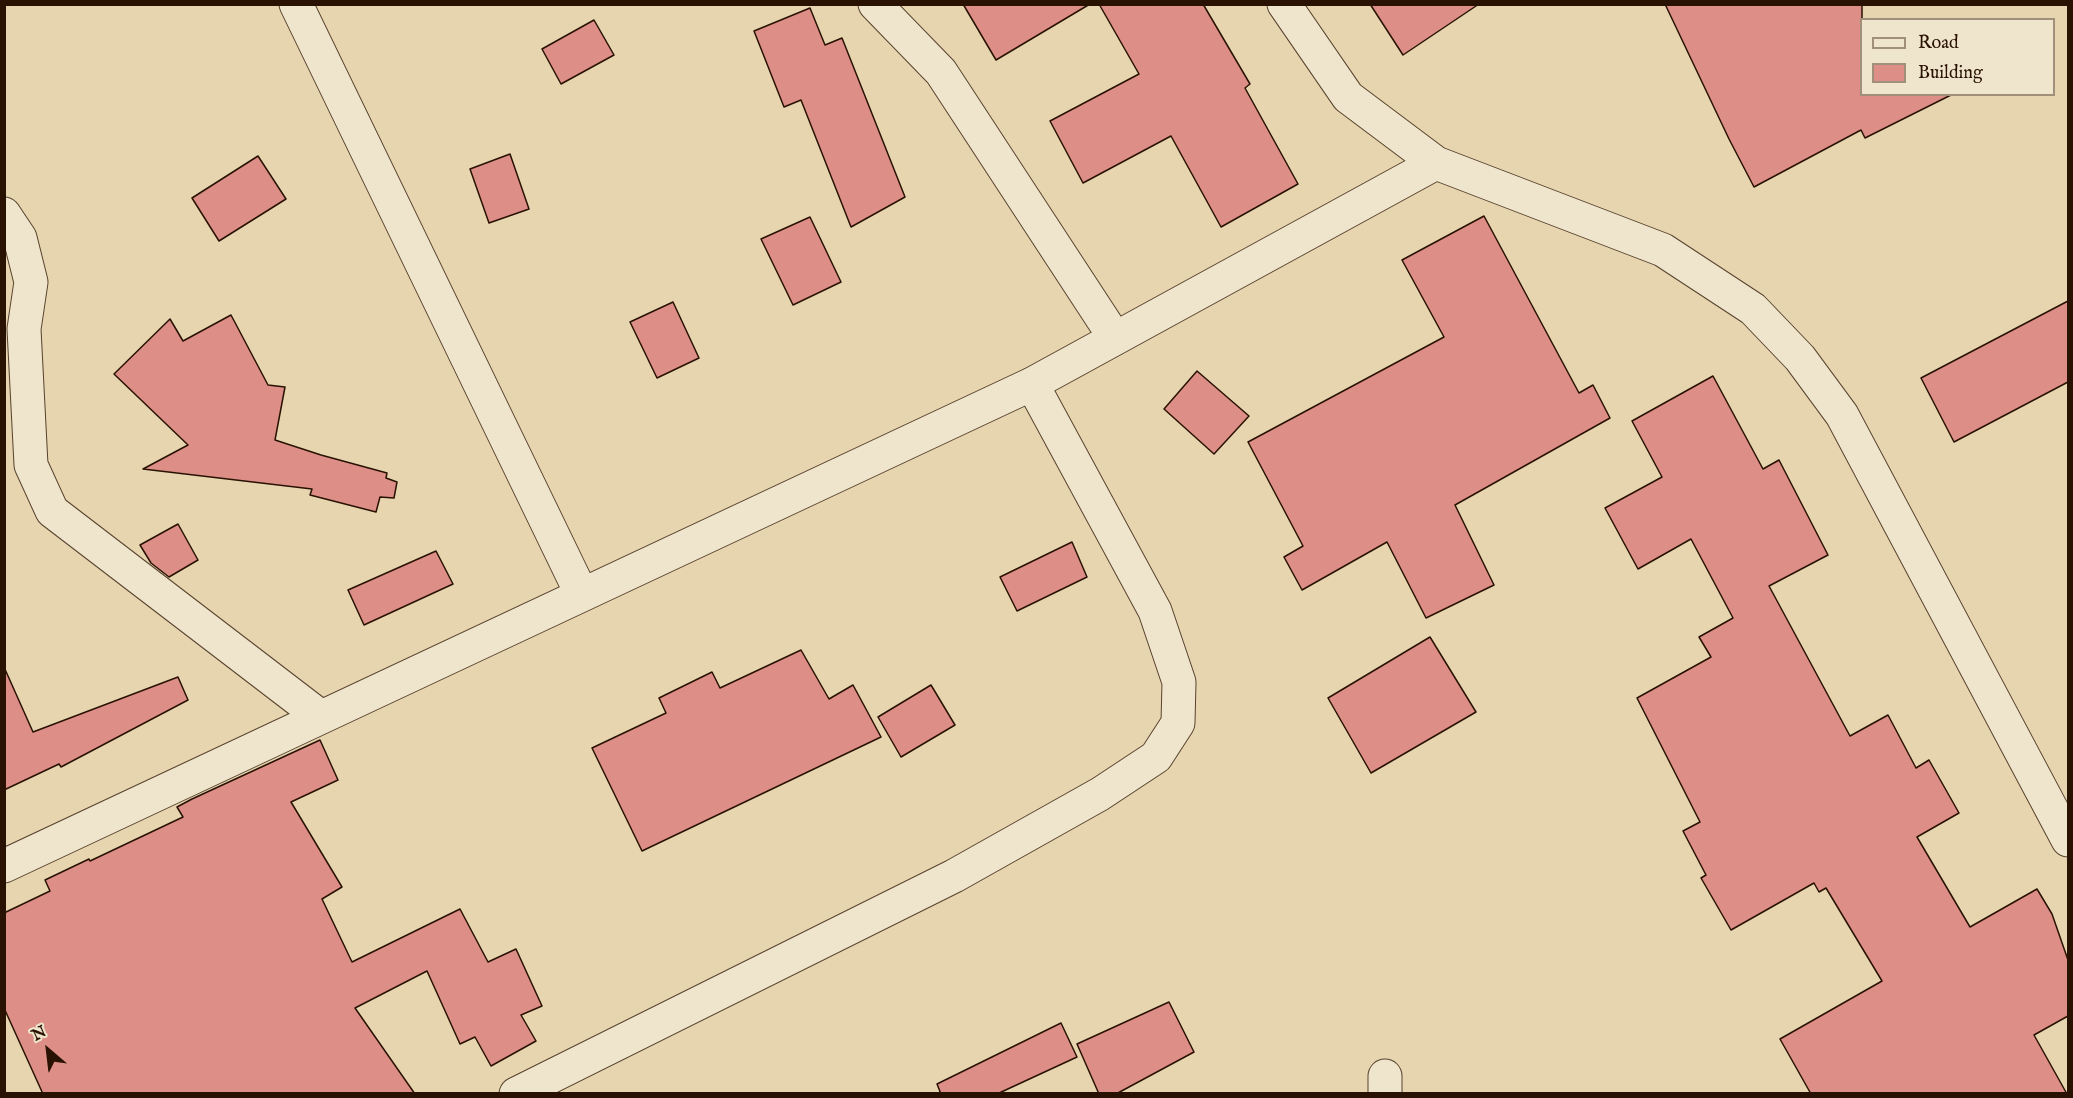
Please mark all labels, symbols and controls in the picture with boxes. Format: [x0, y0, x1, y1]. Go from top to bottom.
legend [1860, 18, 2055, 96]
text: Road [1918, 32, 1959, 55]
text: Building [1918, 62, 1983, 85]
north arrow [18, 1020, 78, 1080]
text: N [29, 1022, 50, 1046]

